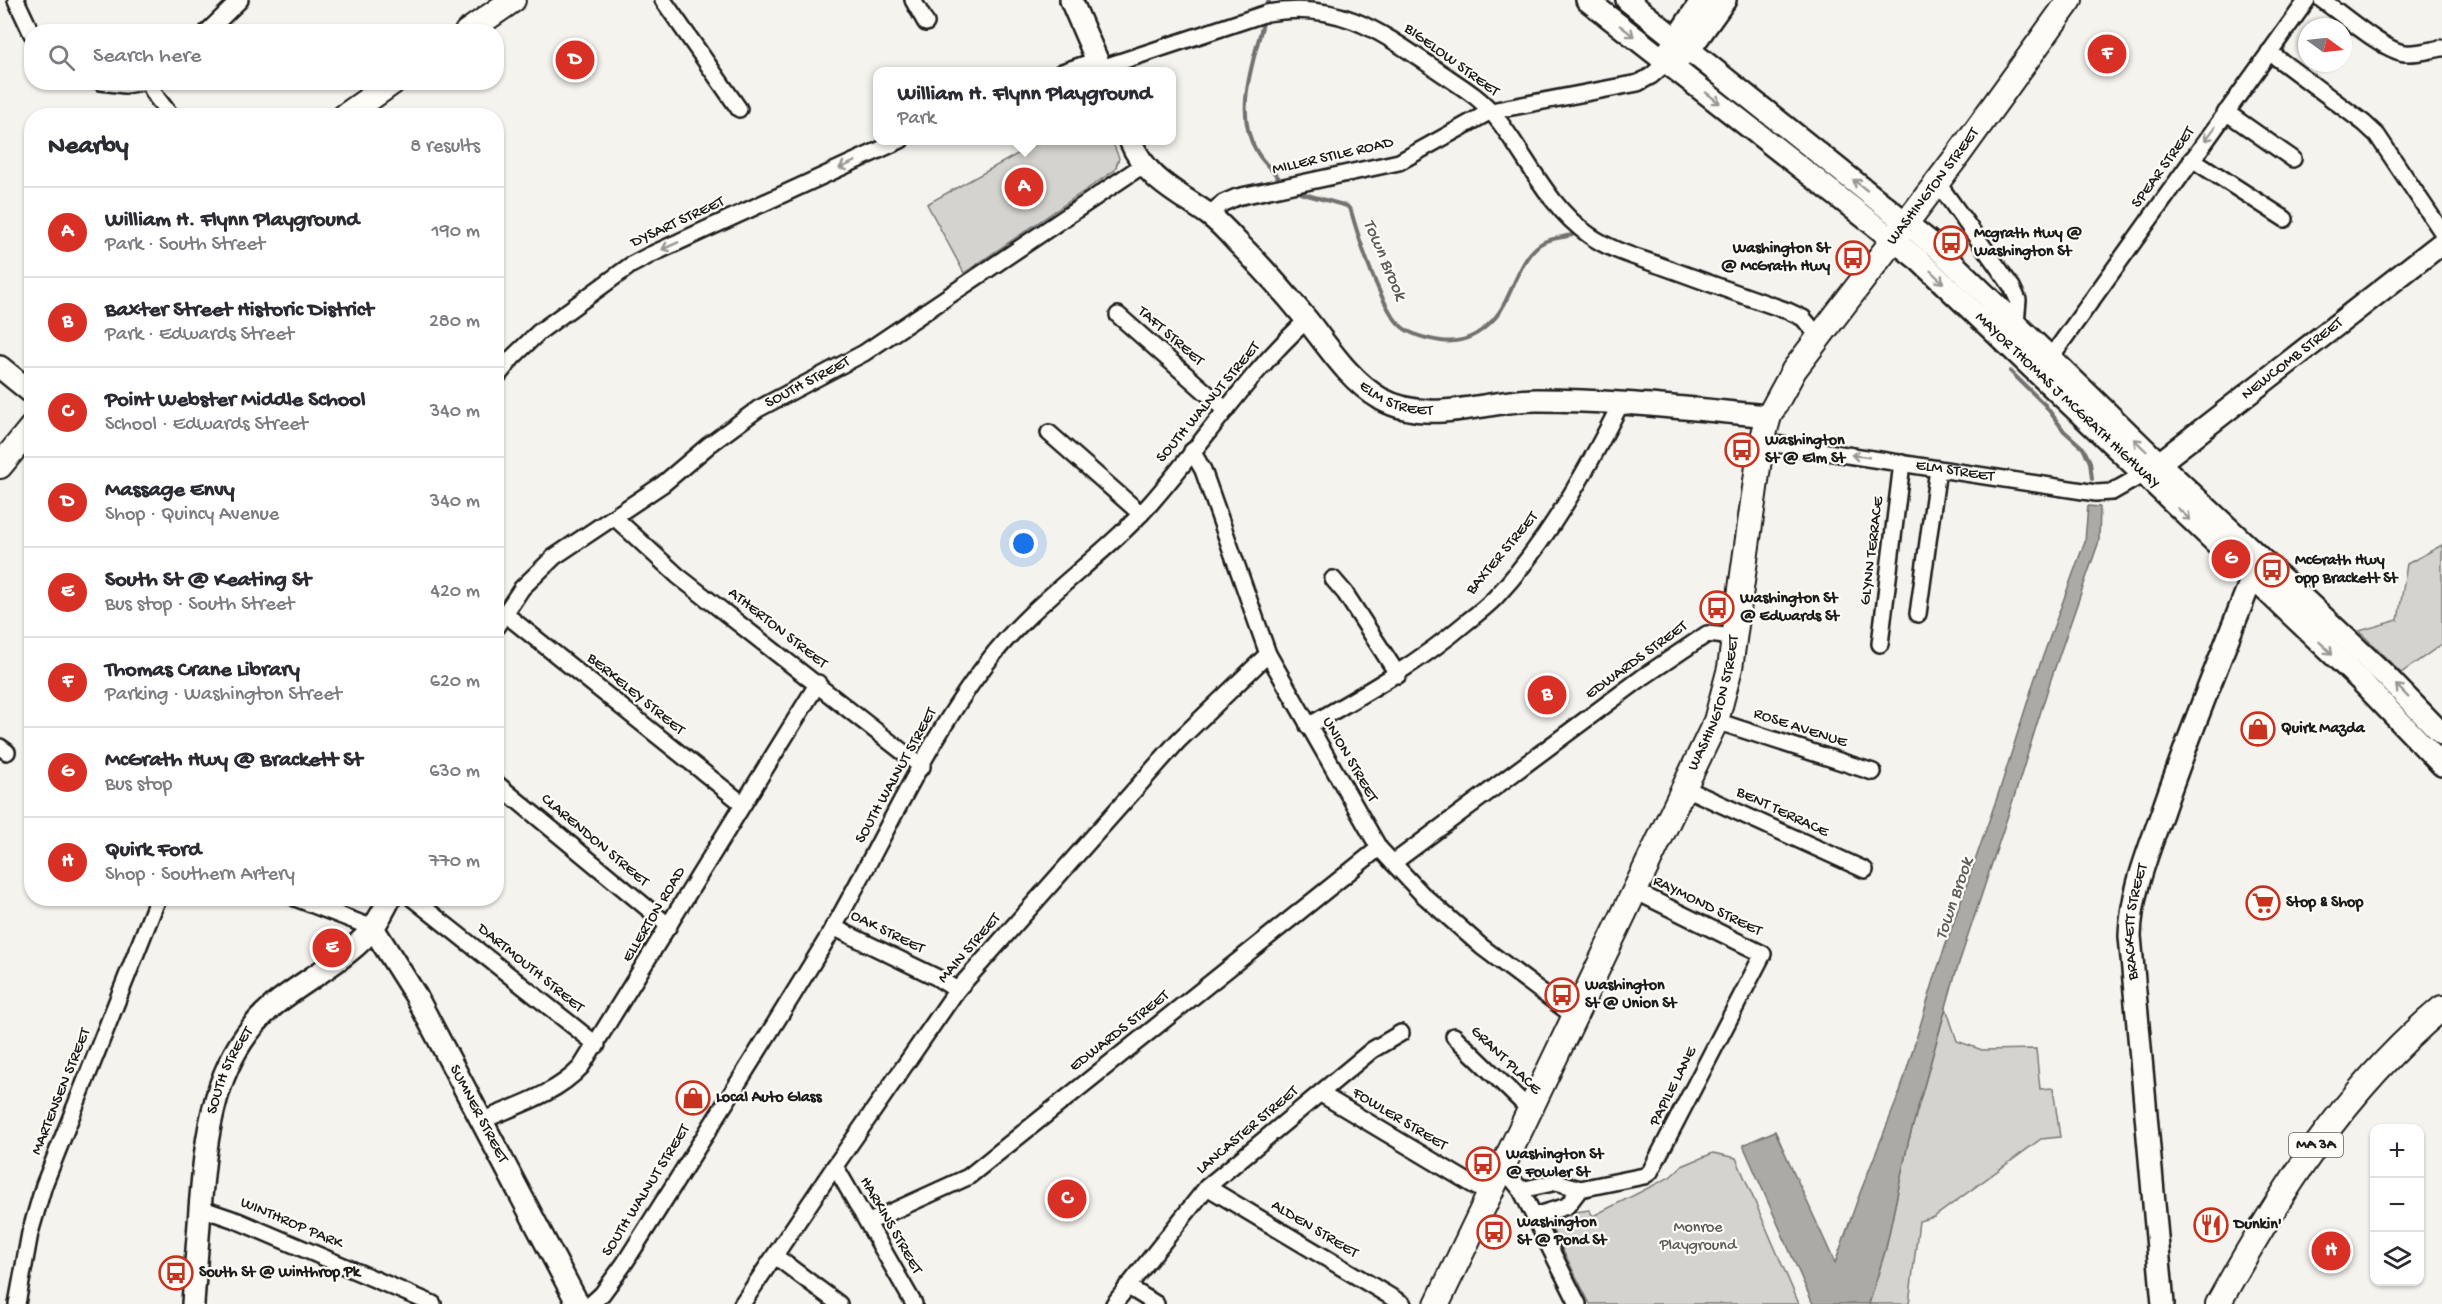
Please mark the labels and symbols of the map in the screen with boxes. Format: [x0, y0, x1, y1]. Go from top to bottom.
north arrow [2298, 18, 2352, 72]
street label: BIGELOW STREET [1399, 20, 1503, 102]
one-way arrow [1619, 25, 1635, 38]
pin: F [2088, 32, 2126, 76]
pin: D [556, 38, 594, 82]
one-way arrow [1705, 92, 1721, 105]
street label: SPEAR STREET [2128, 123, 2200, 212]
street label: WASHINGTON STREET [1883, 124, 1984, 249]
one-way arrow [2204, 125, 2216, 141]
street label: MILLER STILE ROAD [1271, 134, 1396, 180]
one-way arrow [839, 159, 857, 171]
pin: A [1004, 164, 1044, 210]
one-way arrow [1852, 179, 1868, 192]
street label: DYSART STREET [627, 193, 729, 253]
water label: Town Brook [1358, 217, 1411, 305]
bus stop icon: Mcgrath Hwy @ Washington St [1933, 225, 1969, 261]
place label: Mcgrath Hwy @ Washington St [1973, 225, 2082, 262]
one-way arrow [661, 240, 679, 252]
place label: Washington St @ McGrath Hwy [1721, 240, 1831, 277]
bus stop icon: Washington St @ McGrath Hwy [1835, 240, 1871, 276]
one-way arrow [1929, 270, 1944, 285]
street label: TAFT STREET [1132, 302, 1208, 372]
street label: MAYOR THOMAS J MCGRATH HIGHWAY [1971, 308, 2163, 493]
street label: NEWCOMB STREET [2238, 313, 2348, 405]
street label: SOUTH WALNUT STREET [1153, 338, 1266, 467]
street label: SOUTH STREET [762, 352, 854, 413]
street label: ELM STREET [1355, 377, 1434, 421]
bus stop icon: Washington St @ Elm St [1724, 432, 1760, 468]
place label: Washington St @ Elm St [1764, 432, 1846, 469]
one-way arrow [2133, 437, 2148, 452]
one-way arrow [1851, 451, 1870, 462]
street label: ELM STREET [1914, 456, 1996, 487]
street label: GLYNN TERRACE [1857, 495, 1889, 606]
one-way arrow [2176, 507, 2191, 521]
street label: BAXTER STREET [1462, 508, 1544, 600]
your location [1009, 529, 1038, 558]
pin: G [2212, 536, 2250, 582]
bus stop icon: McGrath Hwy opp Brackett St [2254, 552, 2290, 588]
place label: McGrath Hwy opp Brackett St [2294, 552, 2399, 589]
street label: ATHERTON STREET [723, 584, 831, 674]
bus stop icon: Washington St @ Edwards St [1699, 590, 1735, 626]
place label: Washington St @ Edwards St [1739, 590, 1840, 627]
street label: EDWARDS STREET [1582, 617, 1692, 704]
street label: WASHINGTON STREET [1684, 633, 1744, 774]
one-way arrow [2318, 640, 2333, 655]
street label: BERKELEY STREET [581, 649, 688, 741]
pin: B [1528, 672, 1566, 718]
one-way arrow [2394, 684, 2409, 699]
street label: SOUTH WALNUT STREET [852, 704, 943, 847]
street label: ROSE AVENUE [1751, 705, 1850, 753]
shop icon: Quirk Mazda [2240, 711, 2276, 747]
street label: UNION STREET [1317, 714, 1382, 807]
place label: Quirk Mazda [2281, 720, 2366, 739]
street label: BENT TERRACE [1732, 783, 1832, 843]
street label: CLARENDON STREET [536, 790, 653, 892]
water label: Town Brook [1931, 853, 1979, 943]
street label: BRACKETT STREET [2120, 861, 2153, 982]
street label: ELLERTON ROAD [619, 863, 691, 966]
street label: RAYMOND STREET [1649, 872, 1765, 942]
supermarket icon: Stop & Shop [2245, 885, 2281, 921]
place label: Stop & Shop [2286, 894, 2363, 913]
street label: OAK STREET [847, 907, 928, 959]
street label: MAIN STREET [934, 909, 1006, 988]
street label: DARTMOUTH STREET [472, 920, 588, 1018]
pin: E [312, 926, 352, 970]
bus stop icon: Washington St @ Union St [1544, 977, 1580, 1013]
place label: Washington St @ Union St [1584, 977, 1678, 1014]
street label: EDWARDS STREET [1066, 987, 1174, 1077]
street label: SOUTH STREET [203, 1023, 258, 1116]
street label: GRANT PLACE [1466, 1023, 1545, 1100]
street label: MARTENSEN STREET [28, 1025, 96, 1158]
street label: PAPILE LANE [1645, 1043, 1703, 1131]
street label: SUMNER STREET [445, 1062, 512, 1167]
shop icon: Local Auto Glass [675, 1080, 711, 1116]
street label: LANCASTER STREET [1193, 1082, 1304, 1179]
street label: FOWLER STREET [1347, 1084, 1451, 1156]
place label: Local Auto Glass [716, 1089, 823, 1108]
street label: SOUTH WALNUT STREET [599, 1121, 696, 1260]
road number: MA 3A [2289, 1133, 2343, 1157]
bus stop icon: Washington St @ Fowler St [1465, 1146, 1501, 1182]
place label: Washington St @ Fowler St [1505, 1146, 1605, 1183]
street label: HARKINS STREET [854, 1174, 926, 1279]
pin: C [1048, 1176, 1086, 1222]
street label: WINTHROP PARK [237, 1194, 347, 1255]
street label: ALDEN STREET [1267, 1197, 1362, 1264]
restaurant icon: Dunkin' [2193, 1207, 2229, 1243]
bus stop icon: Washington St @ Pond St [1476, 1214, 1512, 1250]
place label: Washington St @ Pond St [1516, 1214, 1608, 1251]
place label: Dunkin' [2232, 1216, 2282, 1235]
park label: Monroe Playground [1659, 1219, 1738, 1256]
pin: H [2312, 1228, 2350, 1274]
bus stop icon: South St @ Winthrop Pk [158, 1255, 194, 1291]
place label: South St @ Winthrop Pk [199, 1264, 362, 1283]

